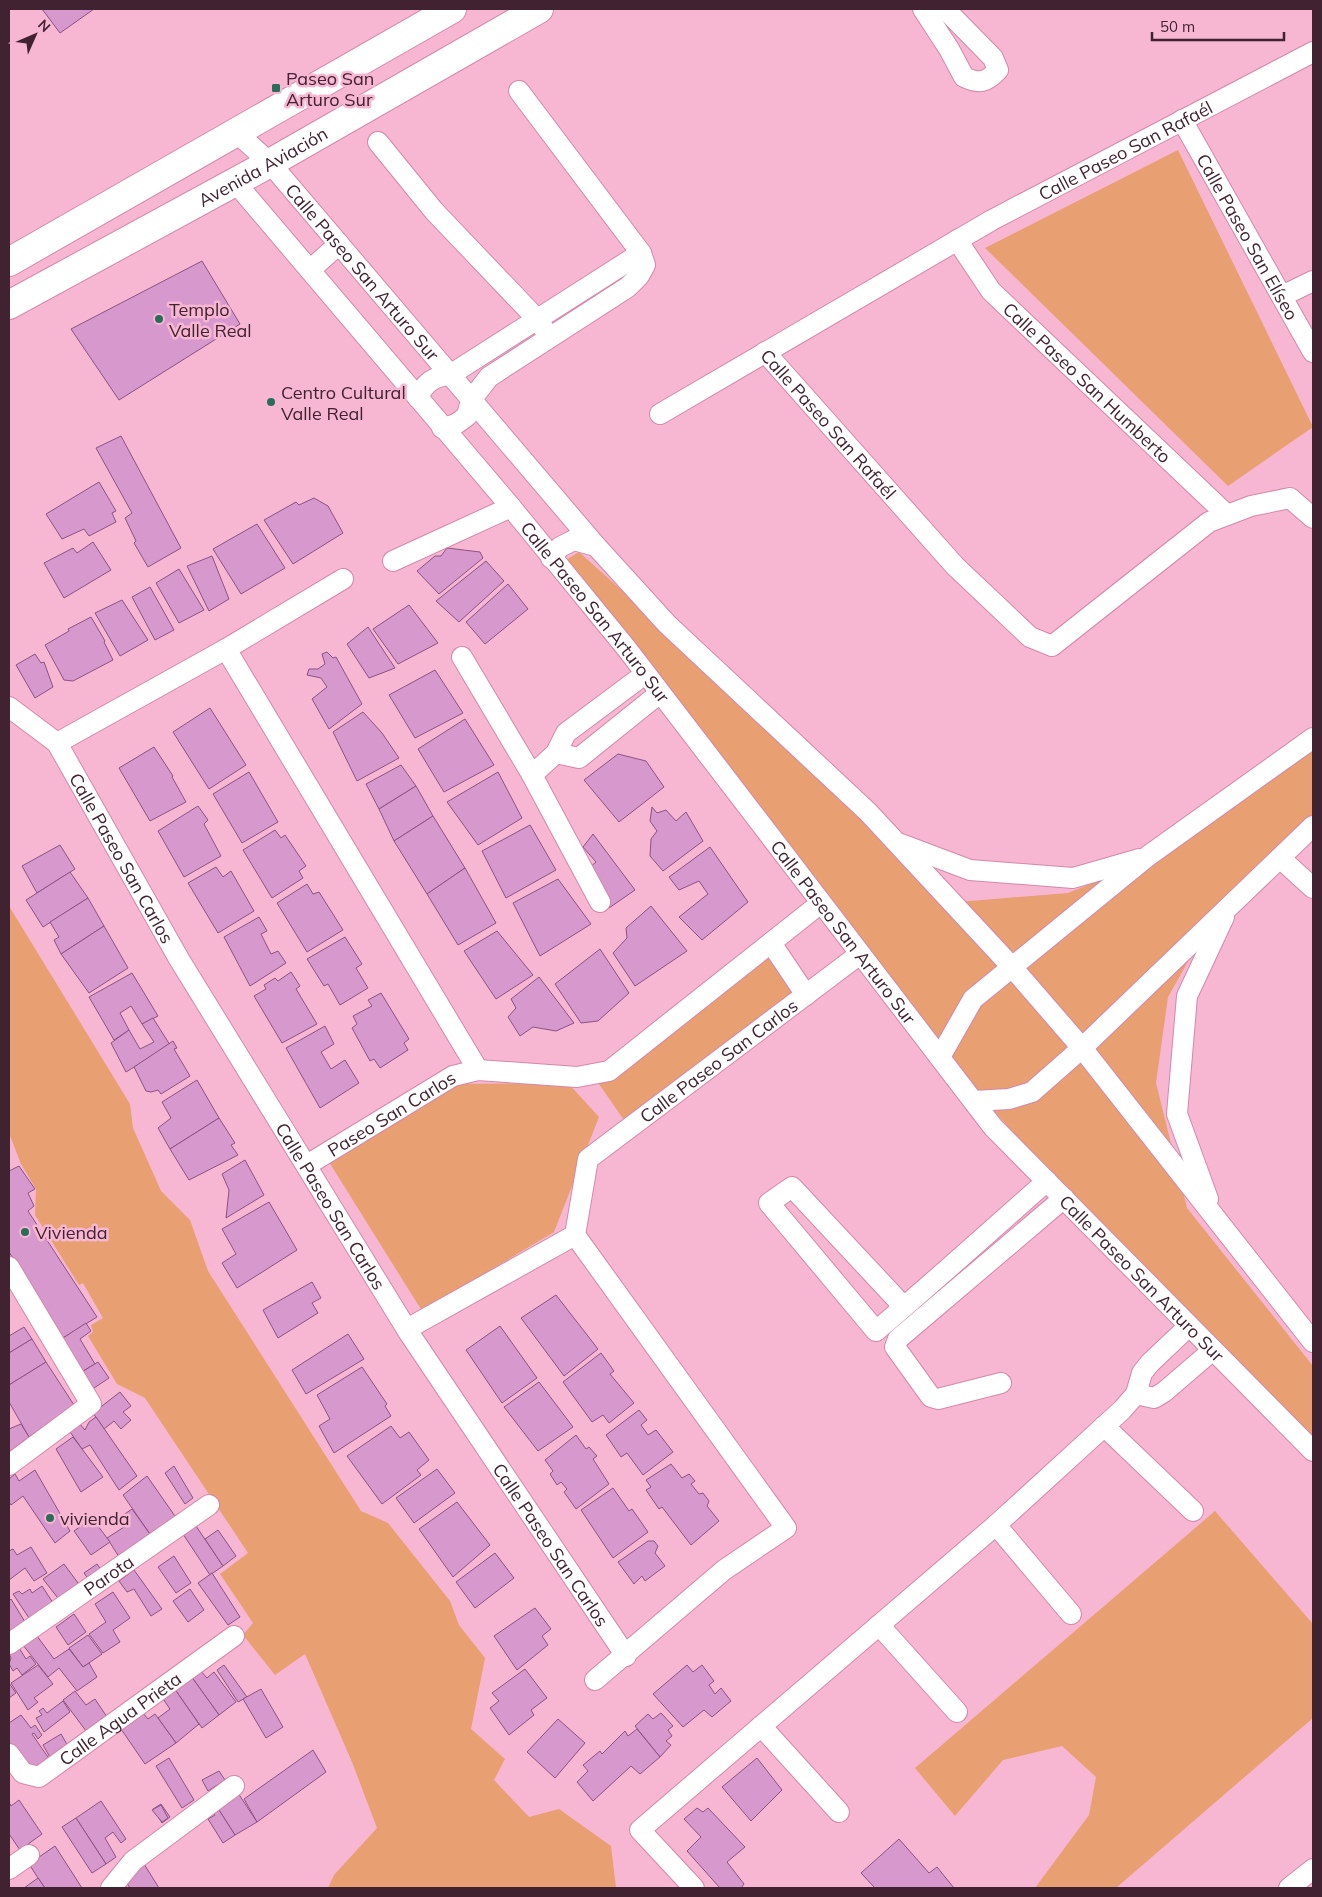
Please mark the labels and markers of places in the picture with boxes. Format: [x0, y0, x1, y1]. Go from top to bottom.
place label: Paseo San Arturo Sur [286, 67, 374, 111]
marker: Paseo San Arturo Sur [270, 82, 282, 94]
place label: Templo Valle Real [169, 298, 252, 342]
marker: Templo Valle Real [153, 313, 165, 325]
place label: Centro Cultural Valle Real [281, 381, 406, 425]
marker: Centro Cultural Valle Real [265, 396, 277, 408]
place label: Vivienda [35, 1221, 108, 1244]
marker: Vivienda [19, 1226, 31, 1238]
place label: vivienda [60, 1507, 130, 1530]
marker: vivienda [44, 1512, 56, 1524]

